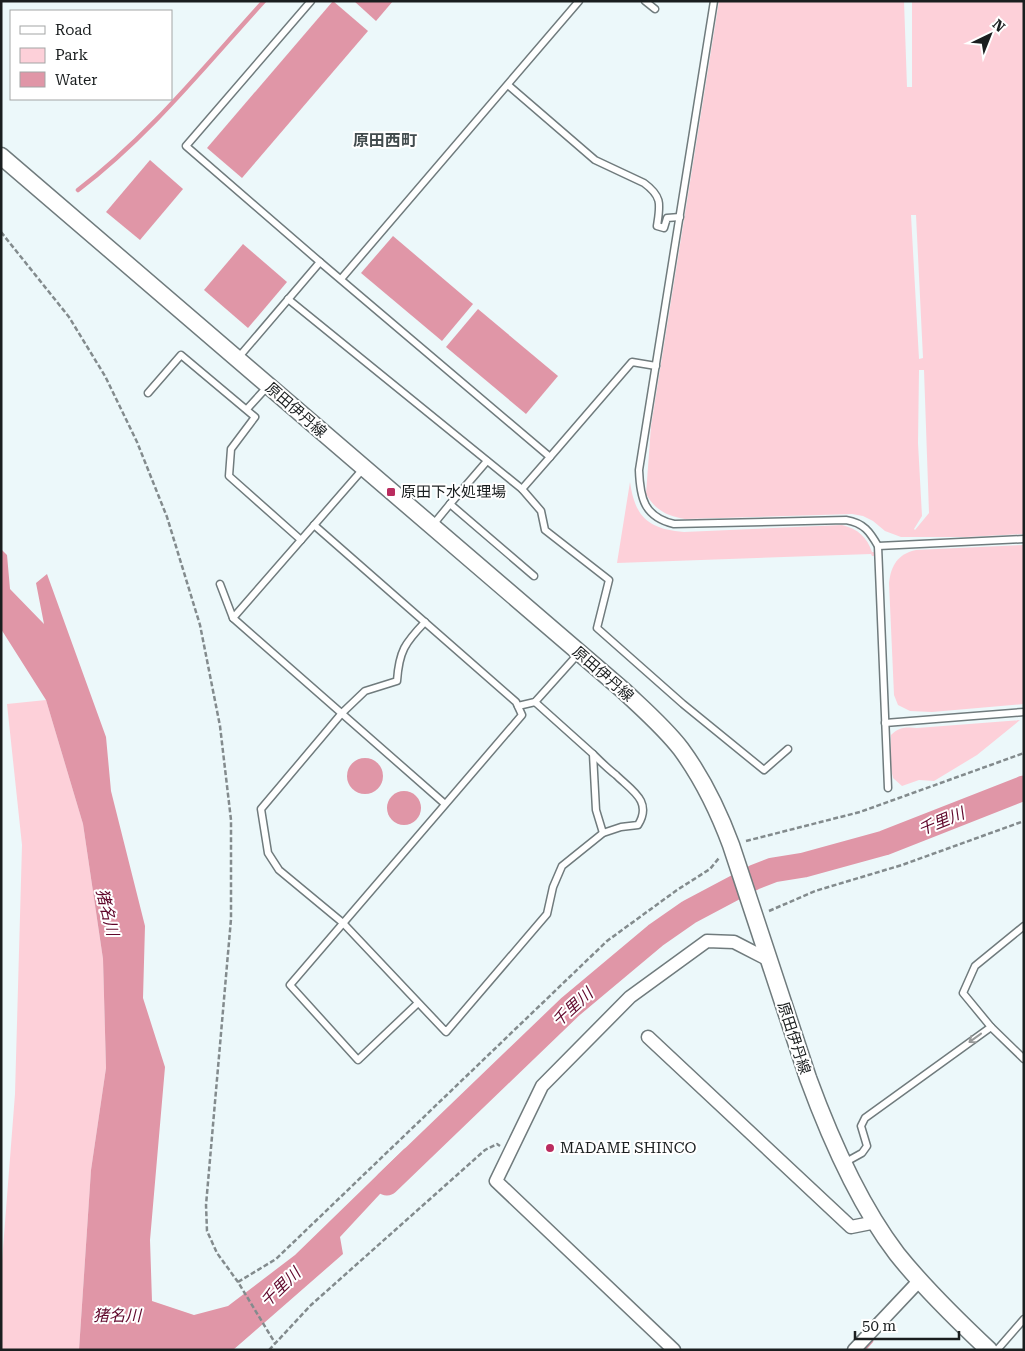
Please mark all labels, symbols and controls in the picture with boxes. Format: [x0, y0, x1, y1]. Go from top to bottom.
legend [10, 10, 172, 100]
north arrow [965, 10, 1015, 60]
text: N [989, 16, 1008, 35]
text: Road [55, 21, 92, 39]
text: Park [55, 46, 89, 64]
text: Water [55, 71, 97, 89]
district label: 原田西町 [353, 131, 417, 150]
street label: 原田伊丹線 [262, 379, 330, 441]
place label: 原田下水処理場 [401, 483, 506, 501]
marker: 原田下水処理場 [385, 486, 397, 498]
street label: 原田伊丹線 [569, 643, 637, 705]
water label: 千里川 [915, 803, 969, 839]
water label: 猪名川 [92, 887, 123, 940]
water label: 千里川 [548, 983, 598, 1030]
street label: 原田伊丹線 [774, 1000, 814, 1076]
one-way arrow [968, 1033, 982, 1043]
place label: MADAME SHINCO [560, 1139, 696, 1157]
marker: MADAME SHINCO [544, 1142, 556, 1154]
water label: 千里川 [256, 1262, 306, 1311]
water label: 猪名川 [93, 1306, 143, 1325]
scale bar [855, 1308, 959, 1340]
text: 50 m [862, 1317, 897, 1335]

